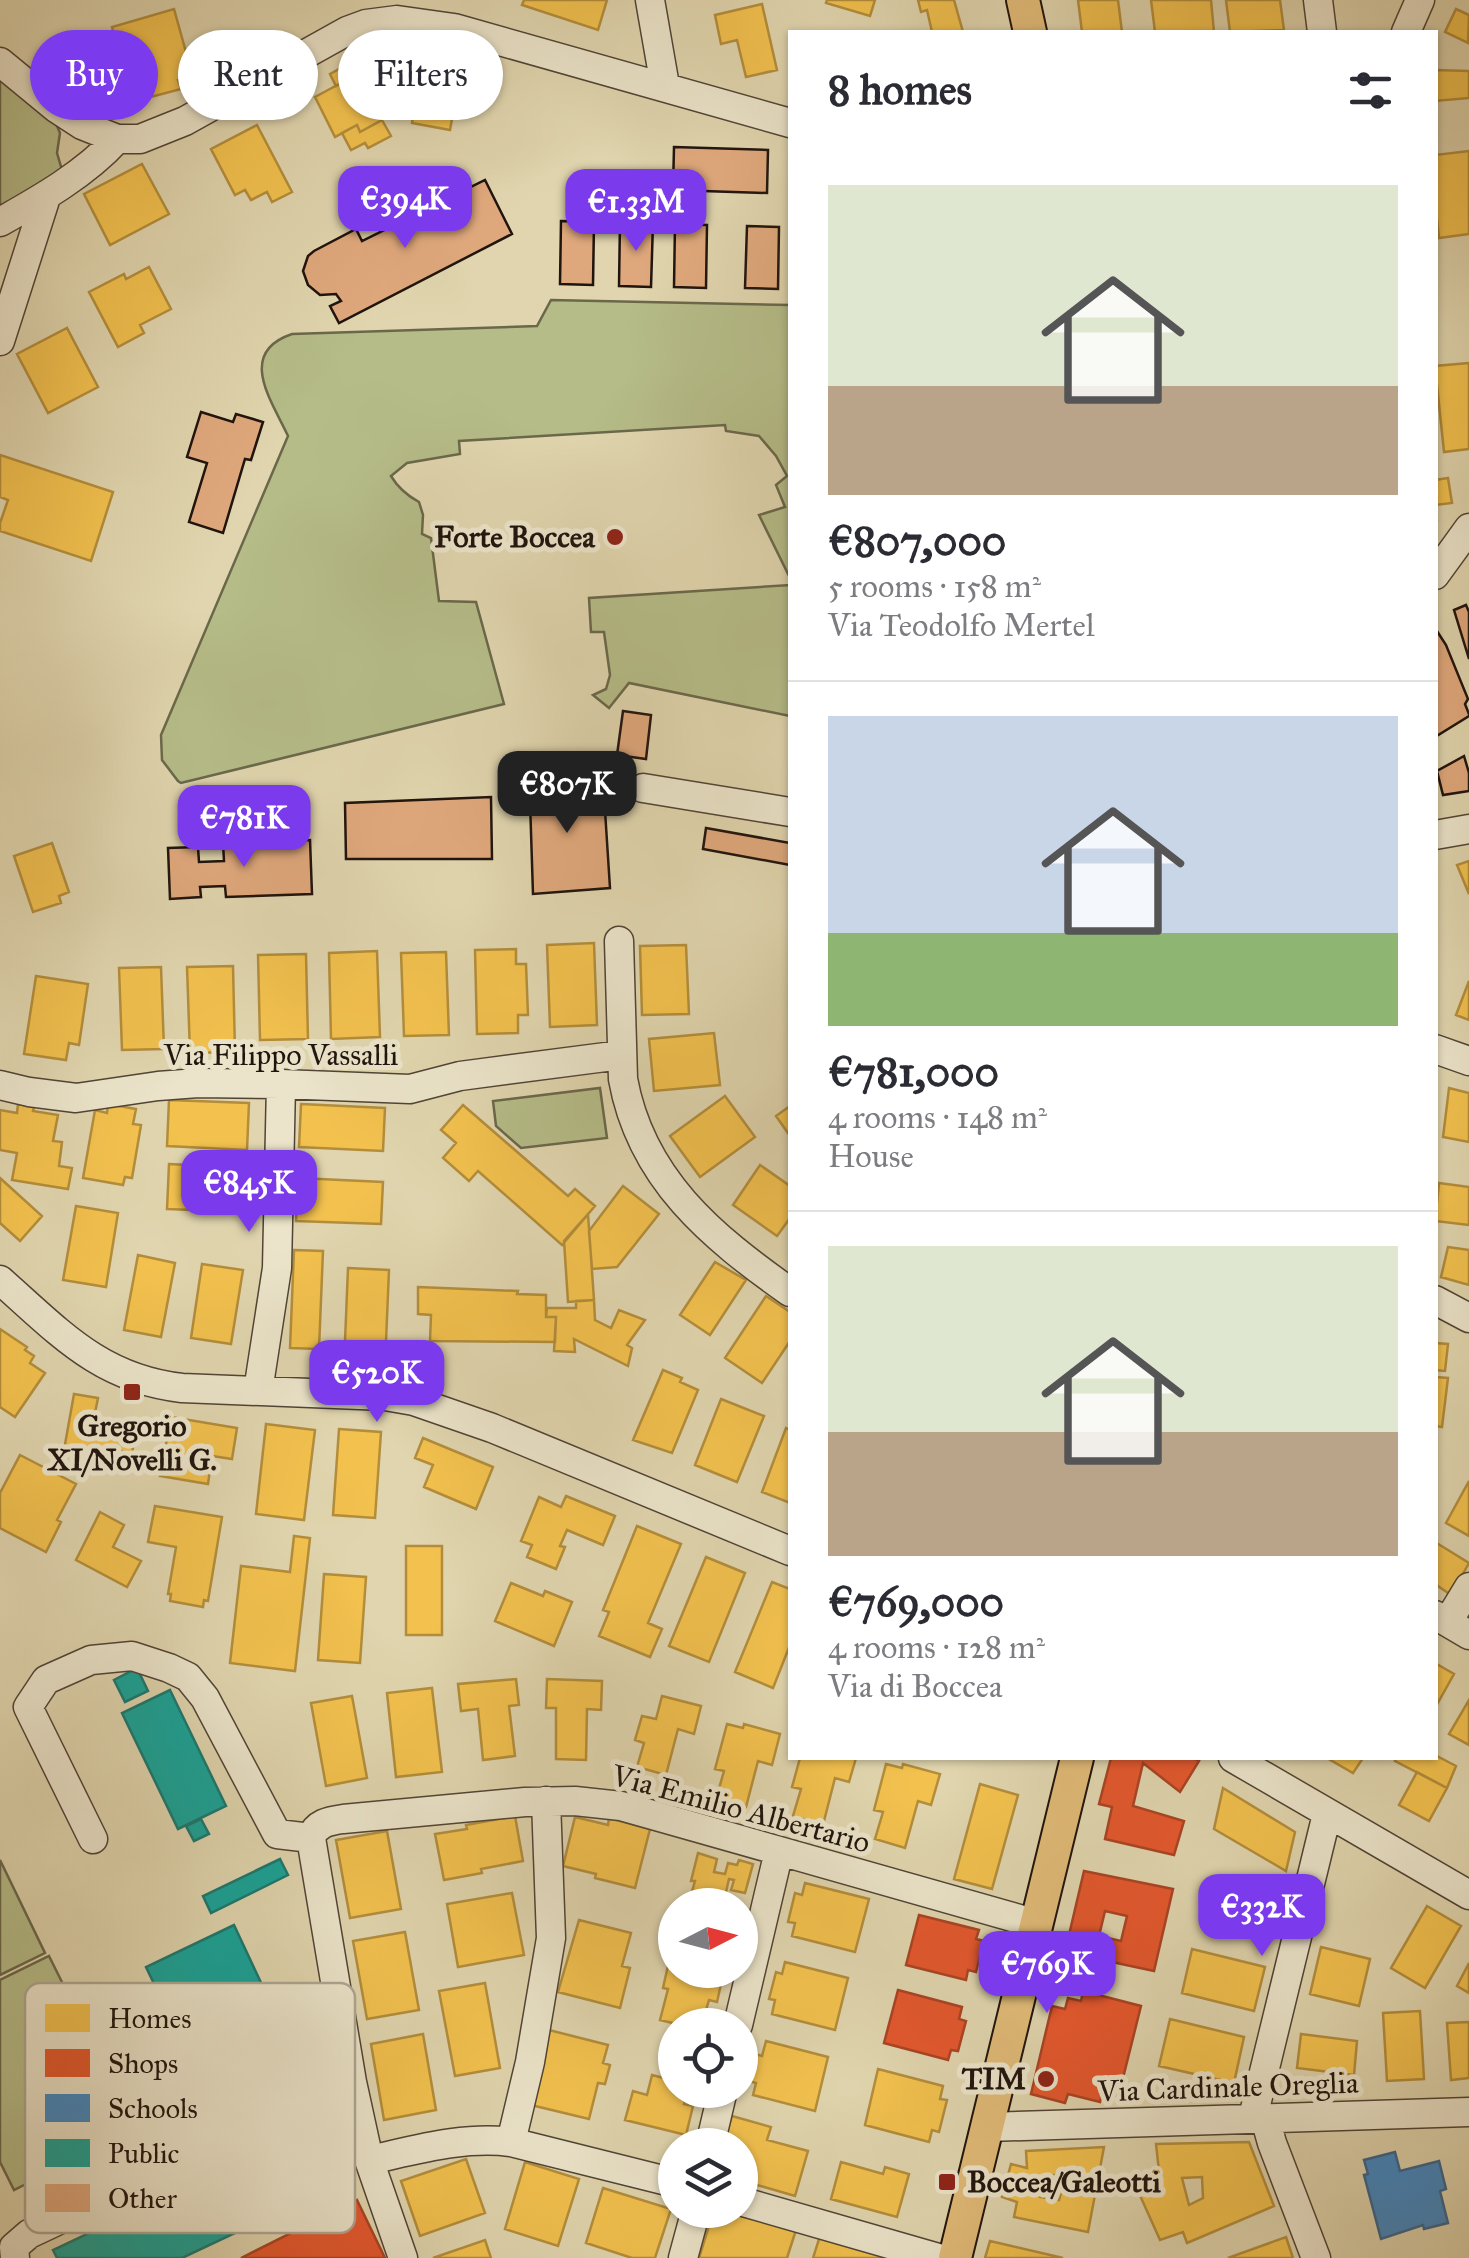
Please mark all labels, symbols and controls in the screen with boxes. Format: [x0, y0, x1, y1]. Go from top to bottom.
chip: Buy [30, 30, 158, 120]
chip: Rent [178, 30, 318, 120]
chip: Filters [338, 30, 503, 120]
icon: filters [1343, 63, 1398, 118]
text: 8 homes [828, 64, 972, 116]
pin: €394K [335, 166, 475, 251]
pin: €1.33M [555, 169, 717, 254]
text: €394K [360, 179, 450, 218]
text: €1.33M [587, 182, 685, 221]
icon: home [1023, 250, 1203, 430]
text: €807,000 [828, 515, 1006, 567]
place label: Forte Boccea [434, 519, 596, 555]
marker: Forte Boccea [604, 526, 626, 548]
text: 5 rooms · 158 m² [828, 567, 1041, 606]
text: Via Teodolfo Mertel [828, 606, 1095, 645]
pin: €807K [497, 751, 637, 836]
text: €807K [520, 764, 614, 803]
icon: home [1023, 781, 1203, 961]
pin: €781K [174, 785, 314, 870]
text: €781K [200, 798, 288, 837]
street label: Via Filippo Vassalli [163, 1037, 398, 1073]
text: €781,000 [828, 1046, 999, 1098]
text: 4 rooms · 148 m² [828, 1098, 1047, 1137]
text: House [828, 1137, 914, 1176]
pin: €845K [179, 1150, 319, 1235]
text: €845K [203, 1163, 295, 1202]
icon: home [1023, 1311, 1203, 1491]
pin: €520K [307, 1340, 447, 1425]
text: €520K [331, 1353, 423, 1392]
marker: Gregorio XI/Novelli G. [121, 1381, 143, 1403]
place label: Gregorio XI/Novelli G. [46, 1408, 217, 1478]
text: €769,000 [828, 1576, 1004, 1628]
text: 4 rooms · 128 m² [828, 1628, 1045, 1667]
text: Via di Boccea [828, 1667, 1003, 1706]
street label: Via Emilio Albertario [607, 1757, 874, 1861]
pin: €332K [1192, 1874, 1332, 1959]
text: €332K [1220, 1887, 1304, 1926]
north arrow [658, 1888, 758, 1988]
map controls [658, 1888, 758, 2228]
pin: €769K [977, 1931, 1117, 2016]
text: €769K [1001, 1944, 1093, 1983]
legend [25, 1983, 355, 2233]
text: Homes [108, 2001, 191, 2036]
button: locate [658, 2008, 758, 2108]
text: Shops [108, 2046, 178, 2081]
place label: TIM [962, 2061, 1026, 2097]
street label: Via Cardinale Oreglia [1096, 2064, 1359, 2110]
marker: TIM [1035, 2068, 1057, 2090]
text: Schools [108, 2091, 198, 2126]
button: layers [658, 2128, 758, 2228]
text: Public [108, 2136, 179, 2171]
place label: Boccea/Galeotti [967, 2164, 1161, 2200]
marker: Boccea/Galeotti [936, 2171, 958, 2193]
text: Other [108, 2181, 177, 2216]

